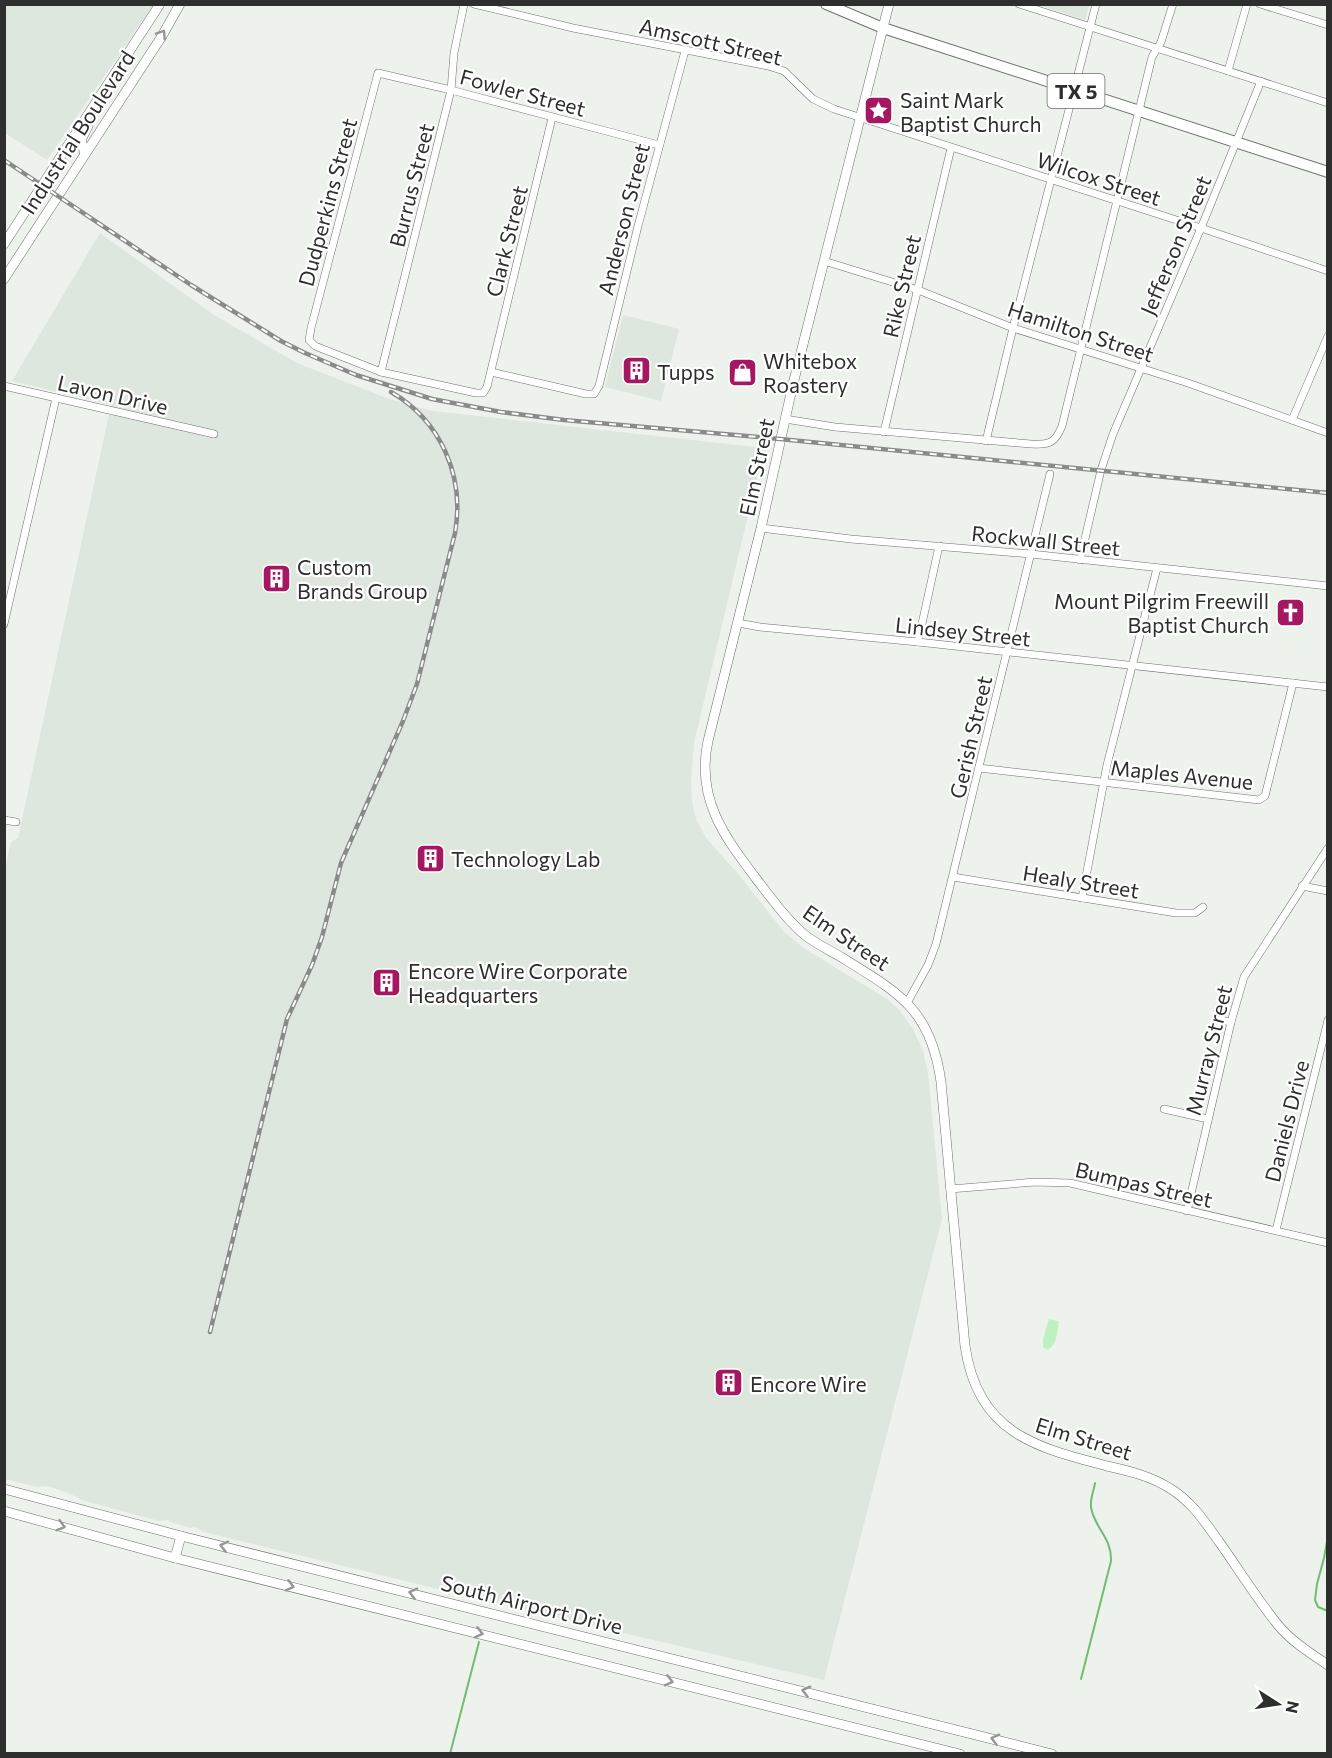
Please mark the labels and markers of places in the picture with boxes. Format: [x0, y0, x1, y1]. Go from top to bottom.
place label: Saint Mark Baptist Church [900, 87, 1042, 136]
place icon: Saint Mark Baptist Church [863, 95, 895, 127]
place label: Whitebox Roastery [763, 348, 857, 397]
building icon: Tupps [620, 355, 652, 387]
shop icon: Whitebox Roastery [726, 356, 758, 388]
place label: Tupps [657, 359, 715, 384]
place label: Custom Brands Group [297, 554, 428, 603]
building icon: Custom Brands Group [260, 562, 292, 594]
place label: Mount Pilgrim Freewill Baptist Church [1054, 588, 1269, 637]
church icon: Mount Pilgrim Freewill Baptist Church [1274, 596, 1306, 628]
building icon: Technology Lab [414, 842, 446, 874]
place label: Technology Lab [451, 846, 601, 871]
place label: Encore Wire Corporate Headquarters [408, 958, 628, 1007]
building icon: Encore Wire Corporate Headquarters [371, 966, 403, 998]
building icon: Encore Wire [713, 1367, 745, 1399]
place label: Encore Wire [750, 1371, 866, 1396]

